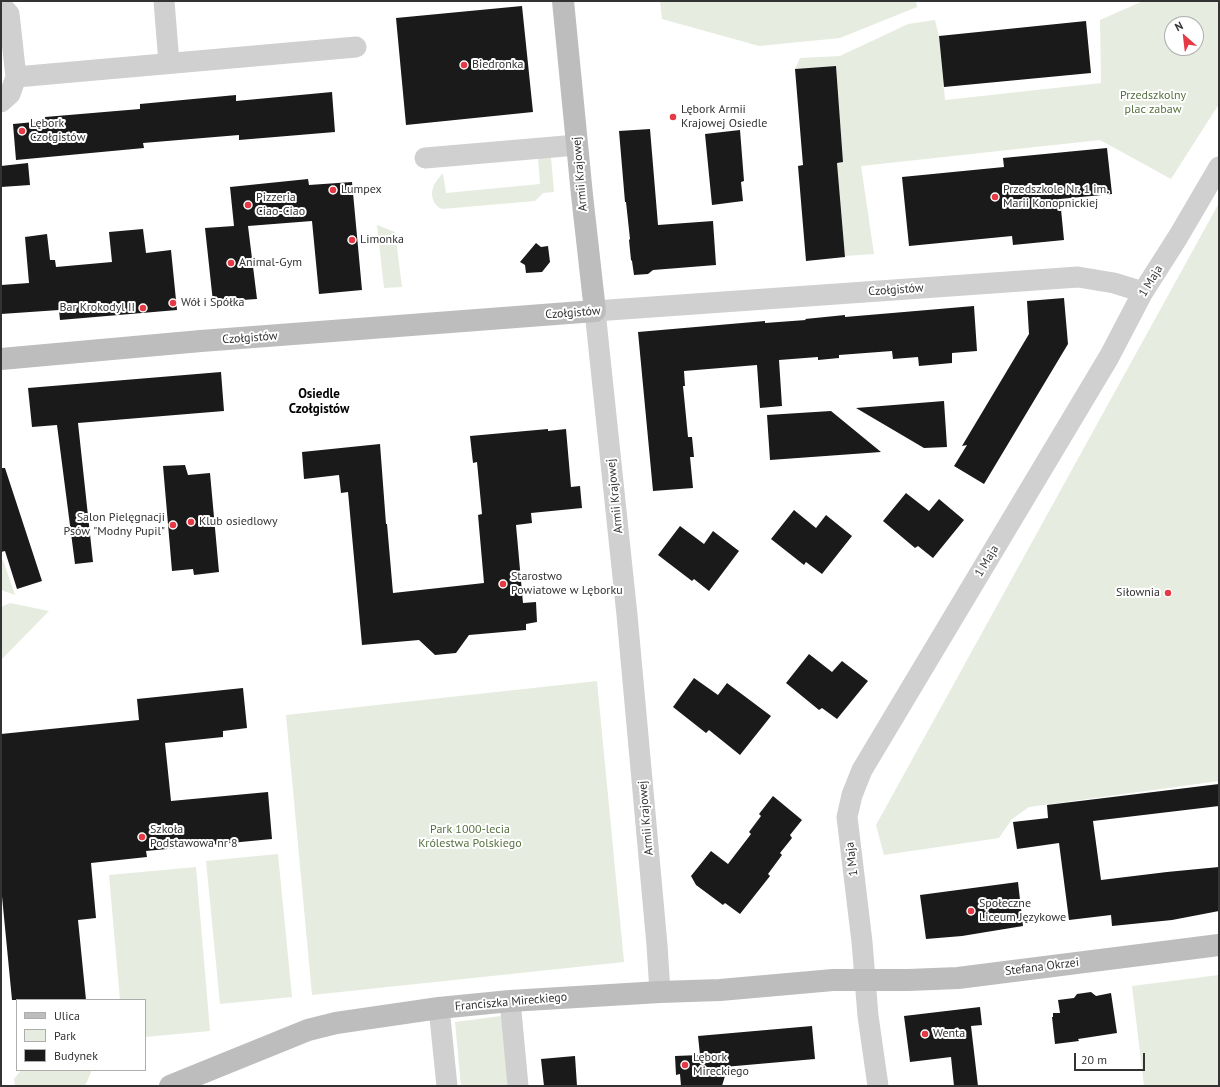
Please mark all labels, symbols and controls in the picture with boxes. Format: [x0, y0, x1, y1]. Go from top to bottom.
north arrow [1164, 16, 1204, 56]
text: N [1172, 18, 1185, 34]
place label: Biedronka [472, 58, 524, 72]
marker: Biedronka [459, 60, 469, 70]
park label: Przedszkolny plac zabaw [1120, 89, 1186, 117]
place label: Lębork Armii Krajowej Osiedle [681, 103, 767, 131]
marker: Lębork Armii Krajowej Osiedle [668, 112, 678, 122]
place label: Lębork Czołgistów [30, 117, 85, 145]
marker: Lębork Czołgistów [17, 126, 27, 136]
street label: Armii Krajowej [570, 136, 590, 212]
place label: Lumpex [341, 183, 382, 197]
place label: Przedszkole Nr. 1 im. Marii Konopnickiej [1003, 183, 1109, 211]
marker: Lumpex [328, 185, 338, 195]
place label: Pizzeria Ciao-Ciao [256, 191, 305, 219]
marker: Przedszkole Nr. 1 im. Marii Konopnickiej [990, 192, 1000, 202]
marker: Pizzeria Ciao-Ciao [243, 200, 253, 210]
place label: Limonka [360, 233, 404, 247]
marker: Limonka [347, 235, 357, 245]
place label: Animal-Gym [239, 256, 302, 270]
marker: Animal-Gym [226, 258, 236, 268]
street label: 1 Maja [1136, 263, 1166, 299]
street label: Czołgistów [868, 281, 924, 299]
place label: Wół i Spółka [181, 296, 244, 310]
marker: Wół i Spółka [168, 298, 178, 308]
place label: Bar Krokodyl II [59, 301, 135, 315]
marker: Bar Krokodyl II [138, 303, 148, 313]
street label: Czołgistów [545, 304, 601, 322]
street label: Czołgistów [222, 329, 278, 347]
district label: Osiedle Czołgistów [289, 386, 349, 417]
street label: Armii Krajowej [604, 458, 626, 534]
place label: Salon Pielęgnacji Psów "Modny Pupil" [64, 511, 165, 539]
place label: Klub osiedlowy [199, 515, 278, 529]
marker: Klub osiedlowy [186, 517, 196, 527]
marker: Salon Pielęgnacji Psów "Modny Pupil" [168, 520, 178, 530]
street label: 1 Maja [972, 543, 1002, 579]
place label: Starostwo Powiatowe w Lęborku [511, 570, 623, 598]
marker: Starostwo Powiatowe w Lęborku [498, 579, 508, 589]
place label: Siłownia [1116, 586, 1160, 600]
marker: Siłownia [1163, 588, 1173, 598]
street label: Armii Krajowej [636, 780, 656, 856]
place label: Szkoła Podstawowa nr 8 [150, 823, 238, 851]
park label: Park 1000-lecia Królestwa Polskiego [418, 823, 522, 851]
marker: Szkoła Podstawowa nr 8 [137, 832, 147, 842]
street label: 1 Maja [843, 841, 861, 877]
place label: Społeczne Liceum Językowe [979, 897, 1066, 925]
marker: Społeczne Liceum Językowe [966, 906, 976, 916]
street label: Stefana Okrzei [1004, 955, 1080, 979]
street label: Franciszka Mireckiego [454, 990, 568, 1014]
legend [16, 999, 146, 1071]
text: Ulica [54, 1008, 80, 1023]
place label: Wenta [933, 1027, 965, 1041]
text: Park [54, 1028, 76, 1043]
marker: Wenta [920, 1029, 930, 1039]
scale bar [1076, 1045, 1147, 1071]
text: Budynek [54, 1048, 98, 1063]
place label: Lębork Mireckiego [693, 1051, 749, 1079]
text: 20 m [1081, 1052, 1107, 1067]
marker: Lębork Mireckiego [680, 1060, 690, 1070]

